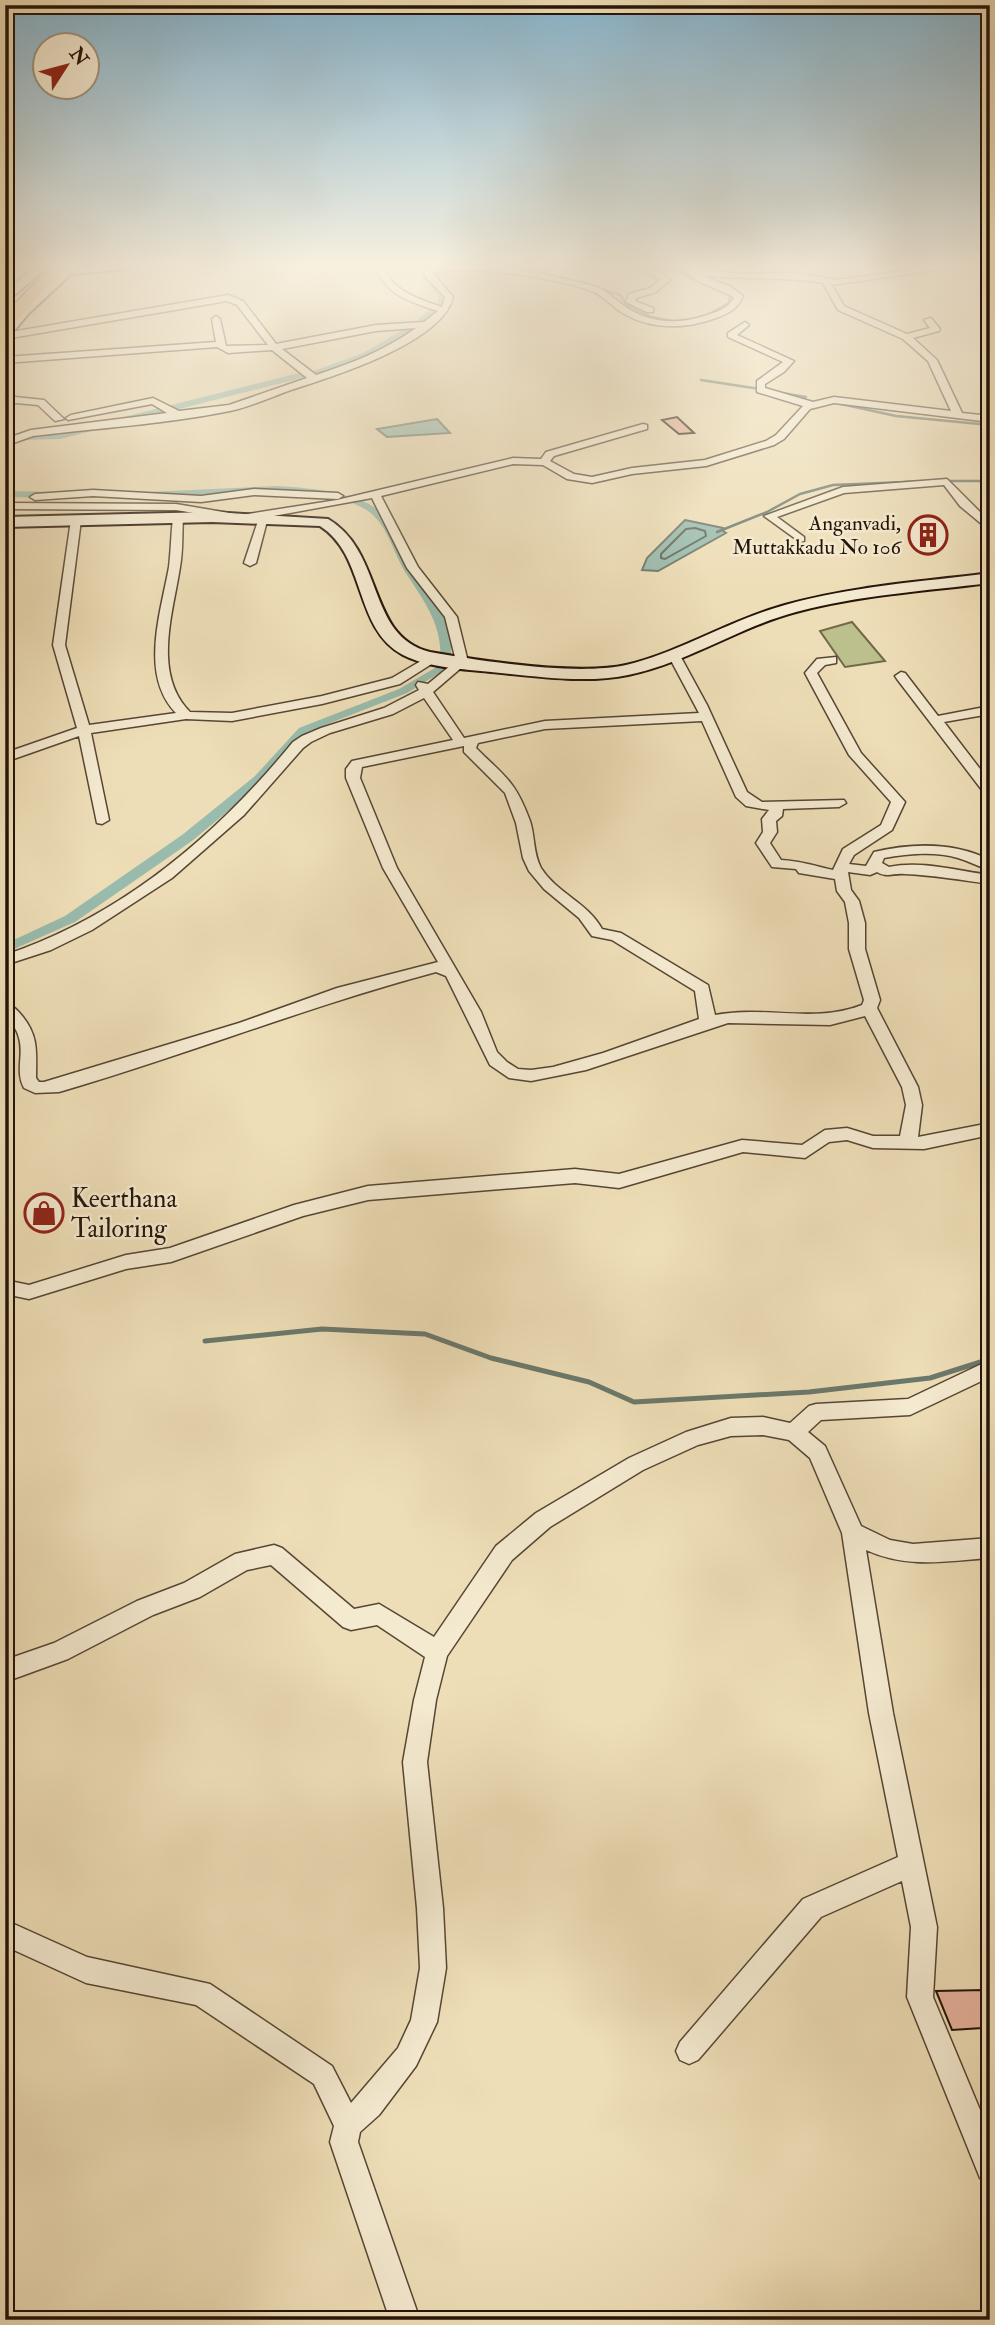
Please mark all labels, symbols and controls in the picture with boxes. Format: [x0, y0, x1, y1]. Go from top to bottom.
north arrow [32, 32, 102, 102]
text: N [64, 42, 94, 71]
place label: Anganvadi, Muttakkadu No 106 [732, 510, 902, 561]
building icon: Anganvadi, Muttakkadu No 106 [907, 514, 949, 556]
place label: Keerthana Tailoring [71, 1183, 177, 1245]
shop icon: Keerthana Tailoring [23, 1192, 65, 1234]

